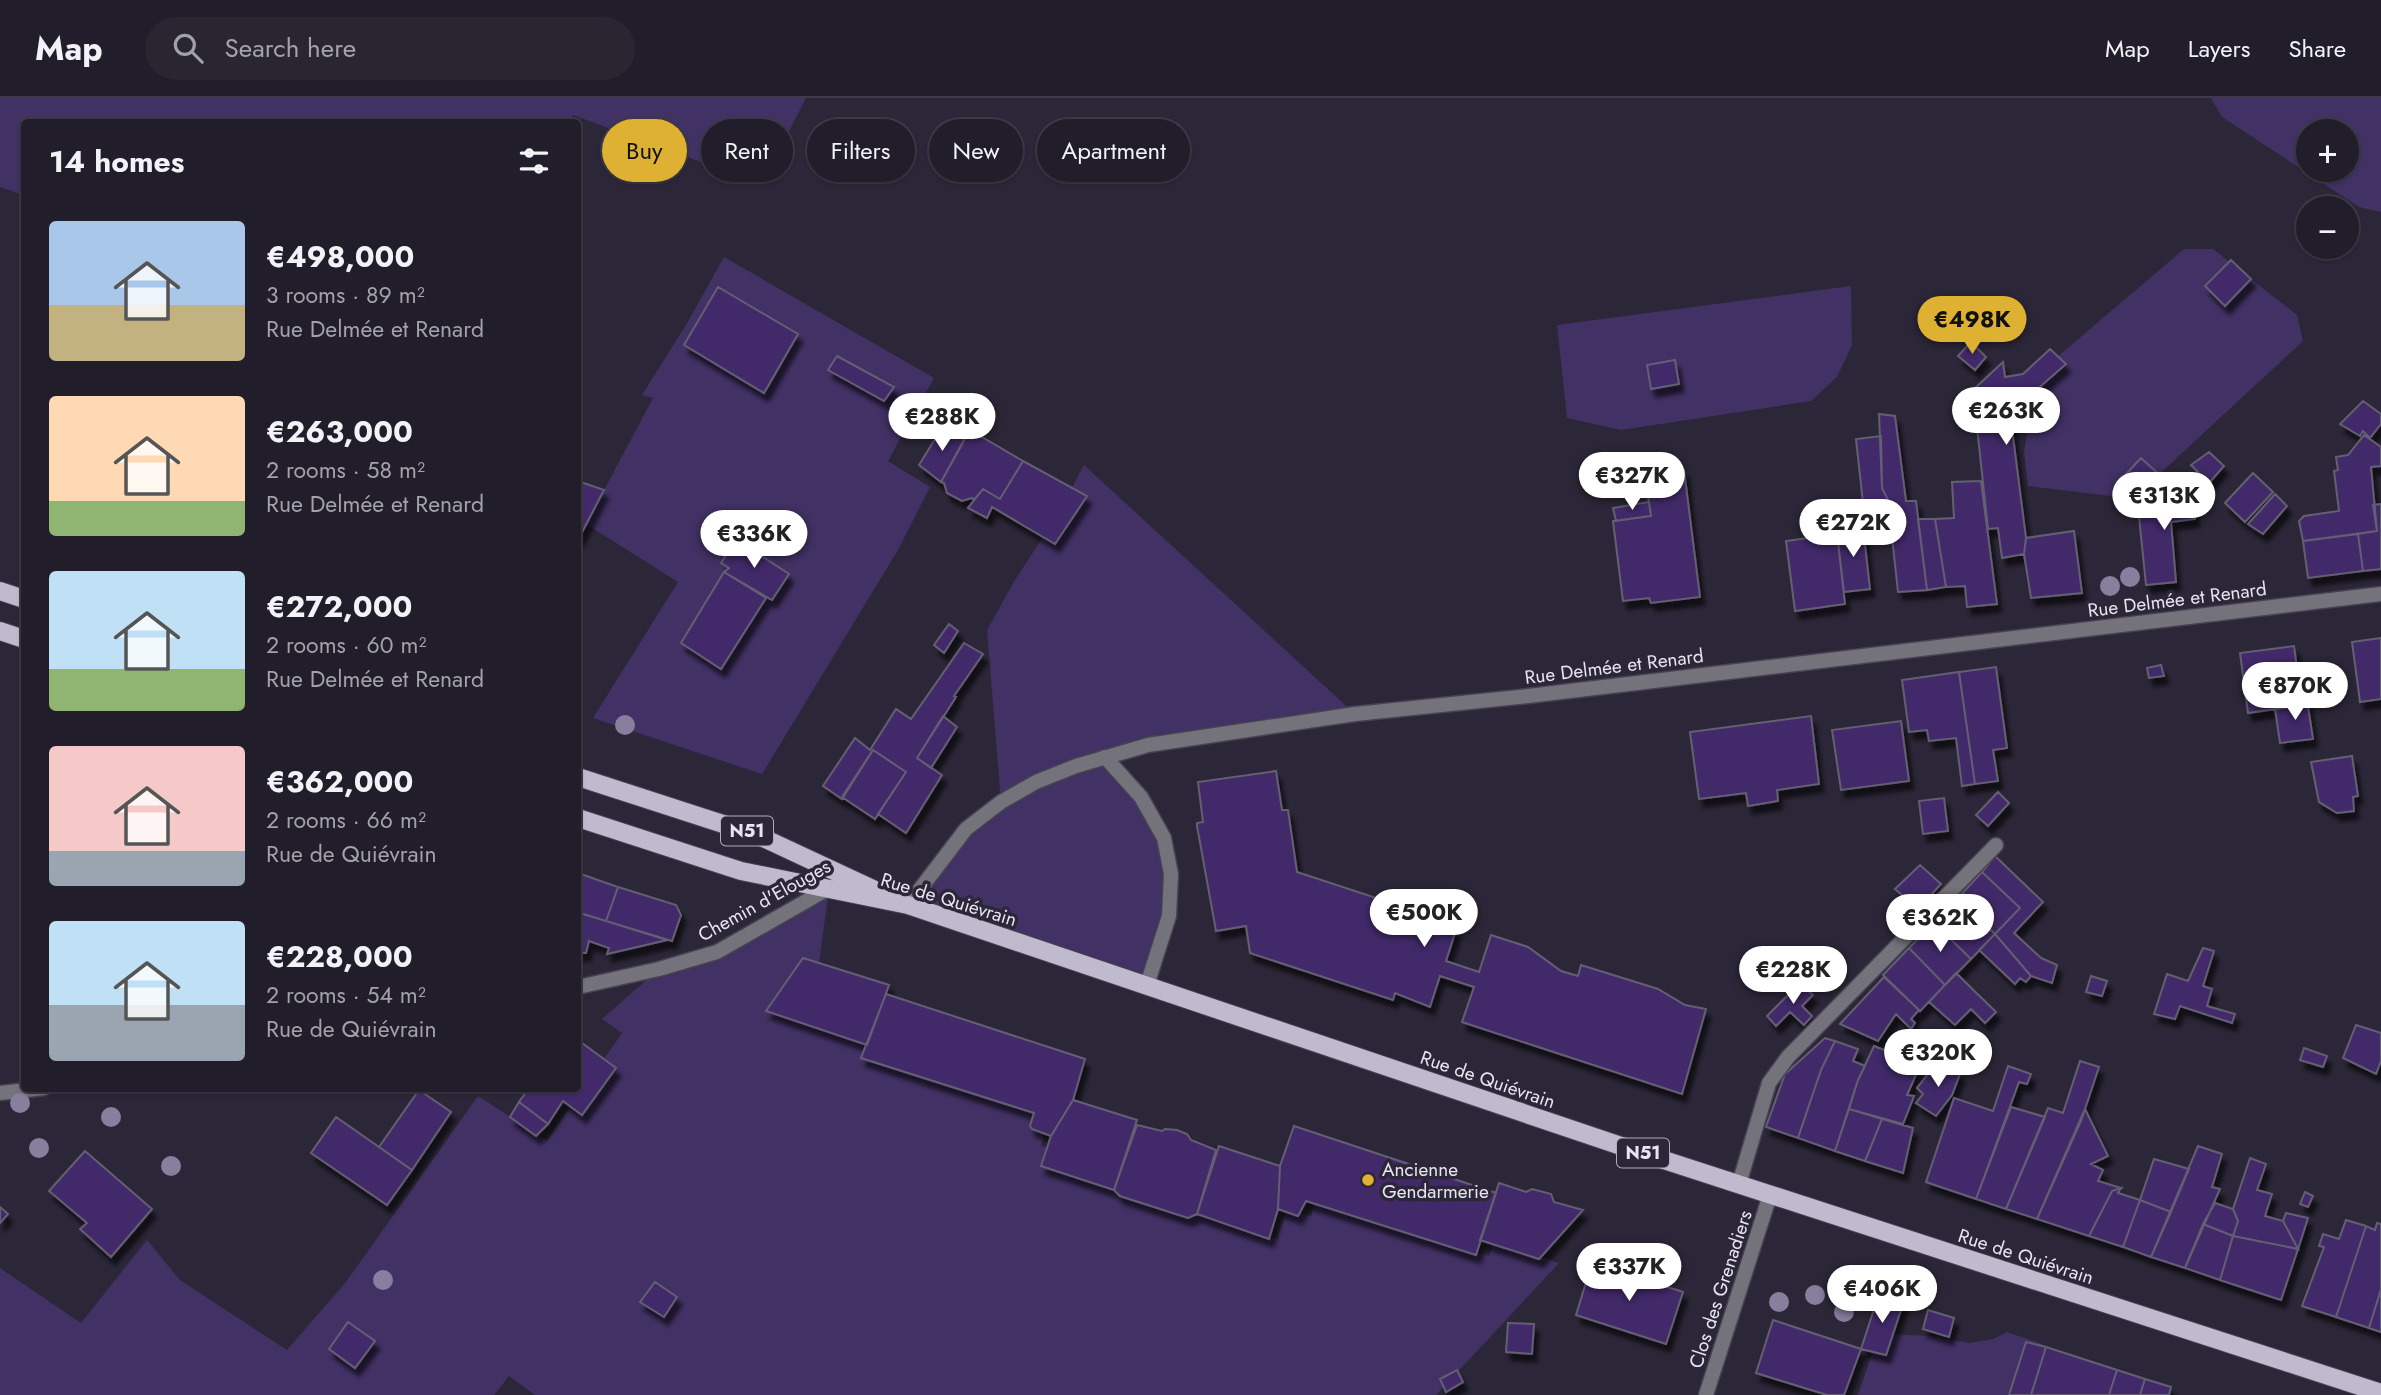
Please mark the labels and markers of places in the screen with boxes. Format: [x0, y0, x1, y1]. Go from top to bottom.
pin: €498K [1923, 296, 2021, 356]
pin: €263K [1957, 388, 2055, 447]
pin: €288K [893, 394, 991, 453]
pin: €327K [1583, 452, 1681, 512]
pin: €313K [2115, 472, 2213, 532]
pin: €272K [1804, 500, 1902, 559]
pin: €336K [705, 510, 803, 570]
pin: €870K [2246, 662, 2344, 722]
pin: €500K [1375, 890, 1473, 949]
pin: €362K [1891, 894, 1989, 954]
pin: €228K [1744, 946, 1842, 1006]
pin: €320K [1889, 1030, 1987, 1089]
place label: Ancienne Gendarmerie [1382, 1156, 1489, 1205]
marker: Ancienne Gendarmerie [1360, 1172, 1376, 1188]
pin: €337K [1580, 1244, 1678, 1303]
pin: €406K [1833, 1266, 1931, 1325]

